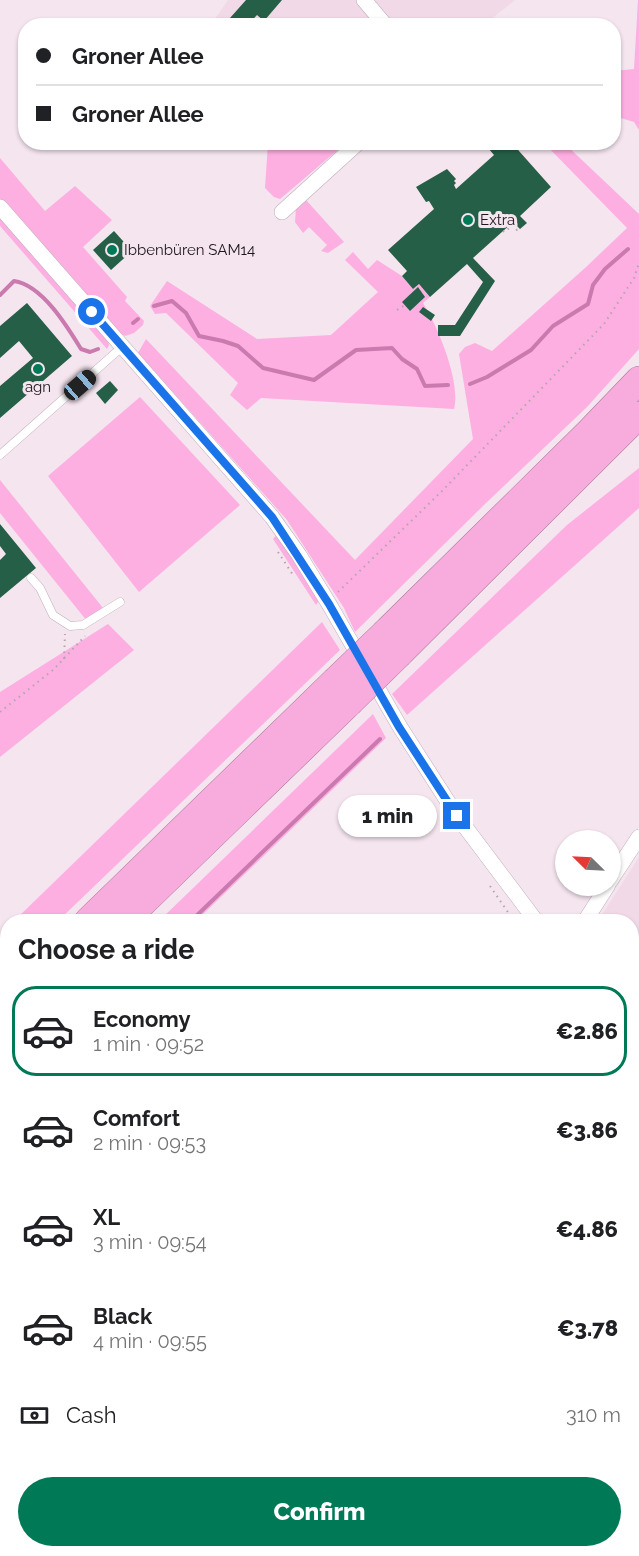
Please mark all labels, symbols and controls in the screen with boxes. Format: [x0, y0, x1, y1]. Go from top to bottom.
text: Groner Allee [72, 43, 204, 69]
text: Groner Allee [72, 101, 204, 127]
place label: Extra [480, 211, 515, 229]
marker: Extra [461, 213, 475, 227]
place label: Ibbenbüren SAM14 [124, 241, 255, 259]
marker: Ibbenbüren SAM14 [105, 243, 119, 257]
route start [78, 298, 105, 325]
marker: agn [31, 362, 45, 376]
car [61, 366, 99, 404]
place label: agn [25, 378, 51, 396]
callout: 1 min [337, 795, 436, 837]
route end [443, 802, 470, 829]
text: 1 min [362, 804, 413, 828]
north arrow [555, 830, 621, 896]
map controls [555, 830, 621, 896]
text: Choose a ride [18, 934, 194, 965]
icon: car [21, 1004, 75, 1058]
text: Economy [93, 1006, 191, 1032]
text: €2.86 [556, 1018, 618, 1044]
text: 1 min · 09:52 [93, 1032, 204, 1056]
icon: car [21, 1103, 75, 1157]
text: Comfort [93, 1105, 180, 1131]
text: €3.86 [556, 1117, 618, 1143]
text: 2 min · 09:53 [93, 1131, 206, 1155]
icon: car [21, 1202, 75, 1256]
text: XL [93, 1204, 120, 1230]
text: €4.86 [556, 1216, 618, 1242]
text: 3 min · 09:54 [93, 1230, 207, 1254]
icon: car [21, 1301, 75, 1355]
text: Black [93, 1303, 152, 1329]
text: €3.78 [557, 1315, 618, 1341]
text: 4 min · 09:55 [93, 1329, 207, 1353]
icon: cash [18, 1399, 51, 1432]
text: Cash [66, 1402, 117, 1428]
text: 310 m [566, 1403, 621, 1427]
button: Confirm [18, 1477, 621, 1546]

